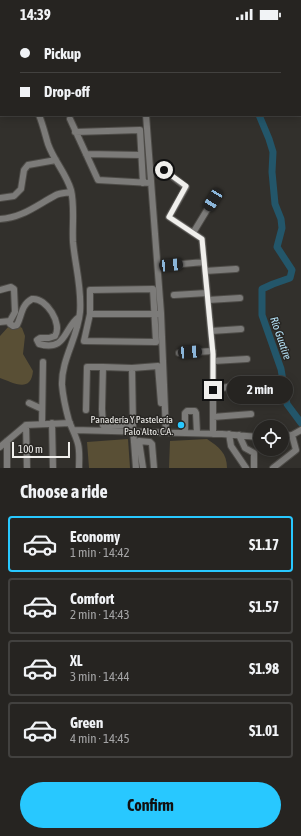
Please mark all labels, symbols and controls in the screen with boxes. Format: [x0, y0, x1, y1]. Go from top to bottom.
text: 14:39 [20, 6, 51, 23]
text: Pickup [44, 45, 81, 62]
text: Drop-off [44, 83, 90, 100]
route start [155, 161, 173, 179]
car [202, 187, 224, 213]
car [159, 258, 183, 272]
water label: Río Guatire [268, 315, 294, 361]
car [178, 345, 202, 359]
callout: 2 min [227, 376, 293, 404]
route end [204, 381, 222, 399]
text: 2 min [247, 382, 273, 397]
place label: Panadería Y Pastelería Palo Alto. C.A. [91, 414, 173, 437]
marker: Panadería Y Pastelería Palo Alto. C.A. [176, 420, 186, 430]
map controls [253, 420, 289, 456]
button: locate [253, 420, 289, 456]
scale bar [12, 440, 70, 459]
text: 100 m [18, 443, 43, 455]
text: Choose a ride [20, 481, 108, 502]
icon: car [22, 526, 58, 562]
text: Economy [70, 528, 120, 545]
text: $1.17 [249, 536, 279, 553]
text: 1 min · 14:42 [70, 545, 130, 560]
icon: car [22, 588, 58, 624]
text: Comfort [70, 590, 114, 607]
text: $1.57 [249, 598, 279, 615]
text: 2 min · 14:43 [70, 607, 130, 622]
icon: car [22, 650, 58, 686]
text: XL [70, 652, 83, 669]
text: $1.98 [249, 660, 279, 677]
text: 3 min · 14:44 [70, 669, 130, 684]
icon: car [22, 712, 58, 748]
text: Green [70, 714, 103, 731]
text: $1.01 [249, 722, 279, 739]
text: 4 min · 14:45 [70, 731, 130, 746]
button: Confirm [20, 782, 281, 828]

